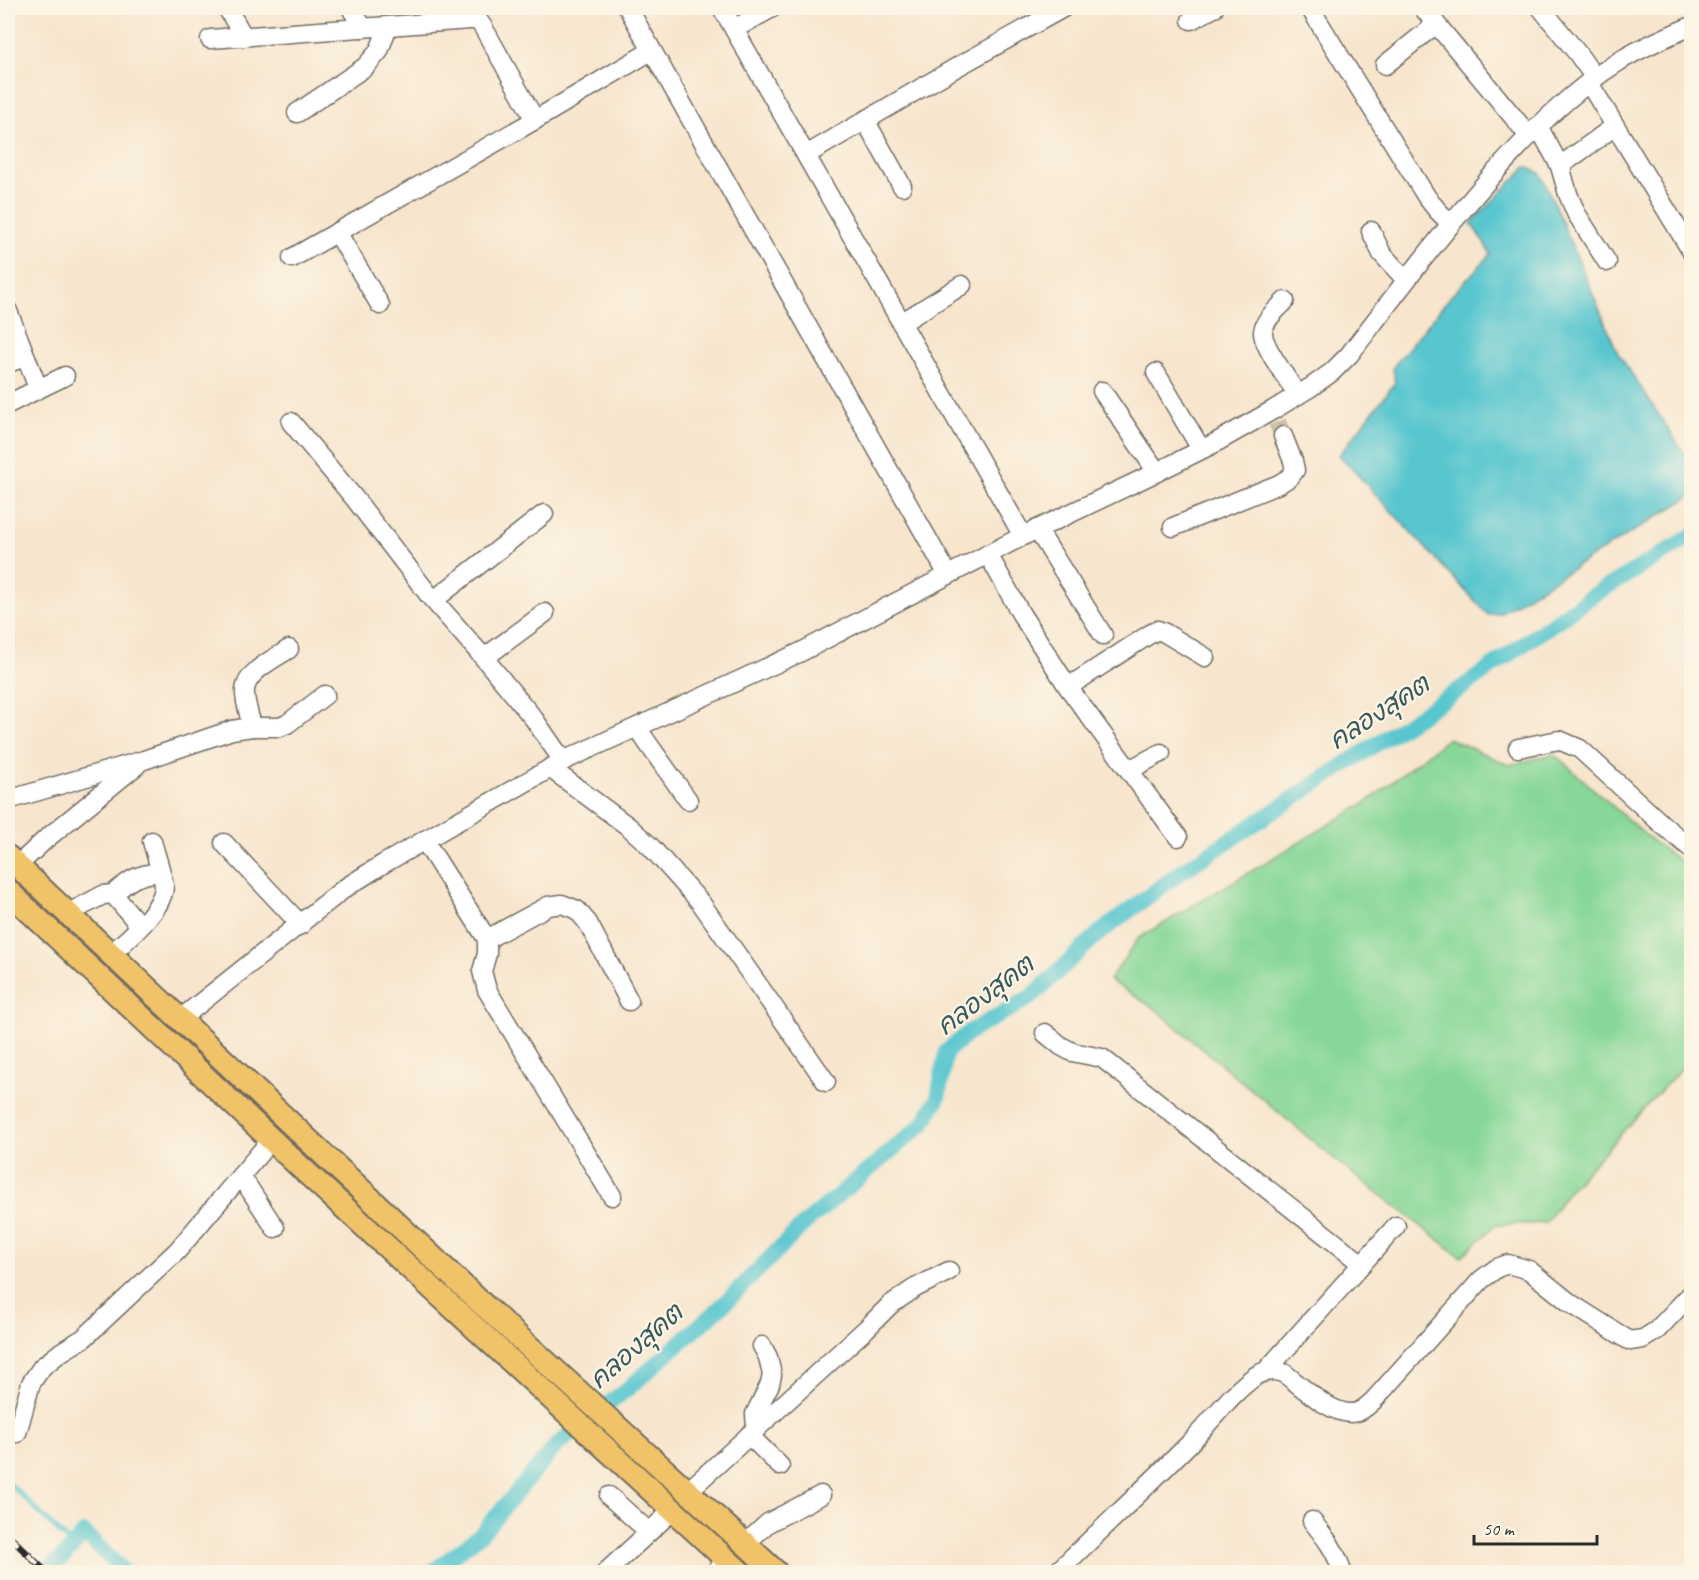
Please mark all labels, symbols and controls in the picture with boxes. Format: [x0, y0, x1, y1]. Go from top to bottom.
water label: คลองสุคต [1322, 666, 1439, 759]
water label: คลองสุคต [930, 947, 1043, 1045]
water label: คลองสุคต [582, 1295, 693, 1398]
scale bar [1474, 1508, 1597, 1546]
text: 50 m [1483, 1518, 1516, 1540]

